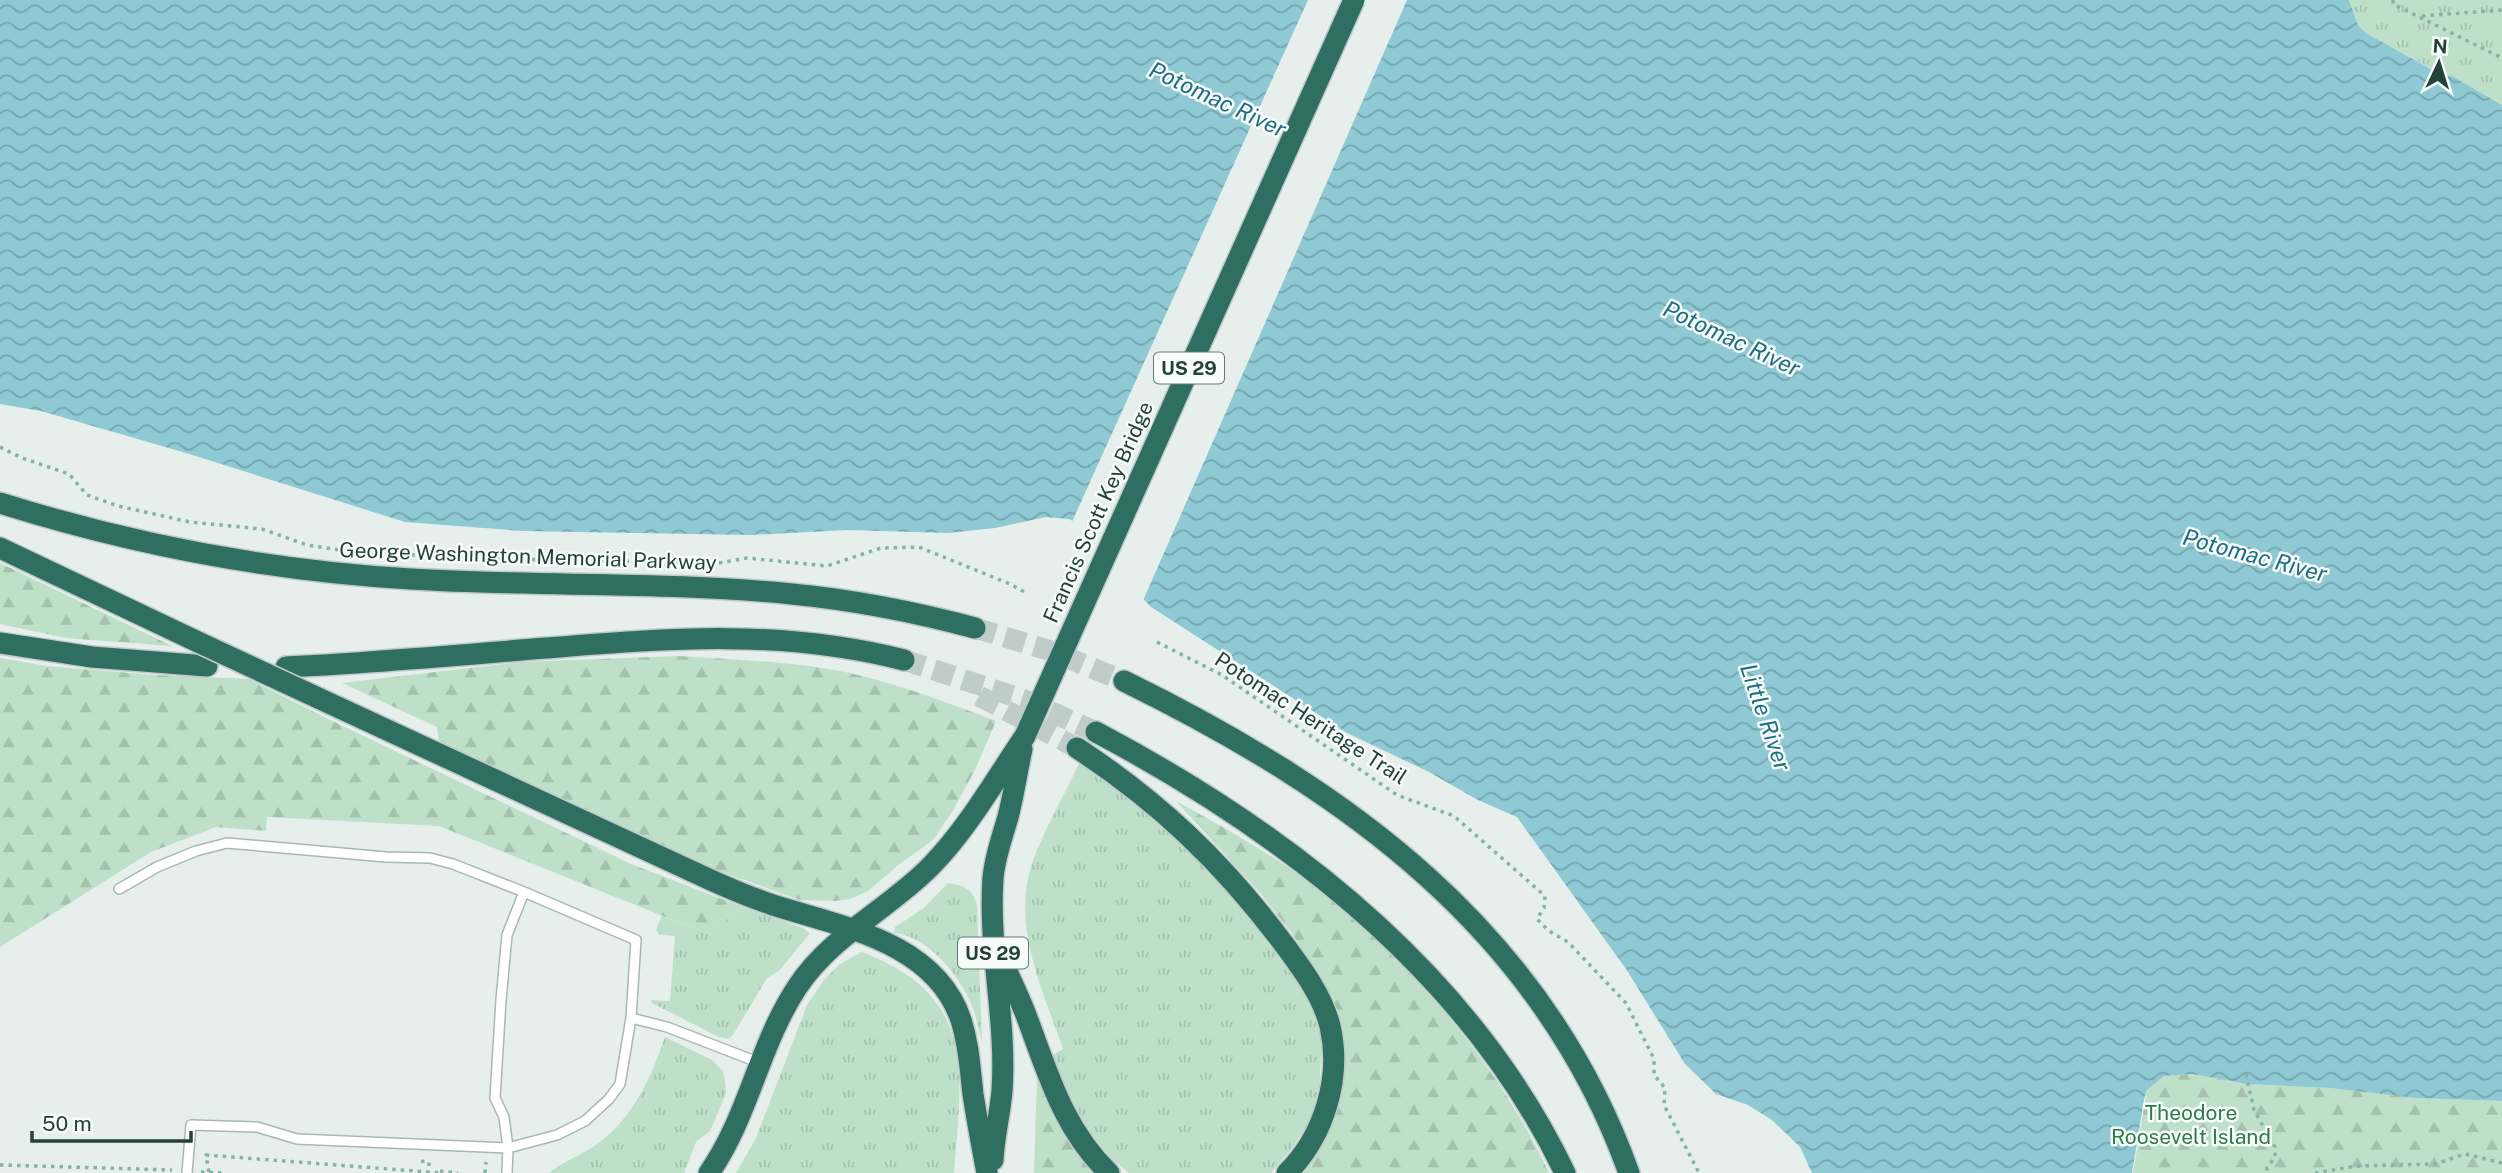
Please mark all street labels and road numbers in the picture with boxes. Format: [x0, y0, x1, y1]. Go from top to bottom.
road number: US 29 [1154, 352, 1224, 384]
street label: Francis Scott Key Bridge [1038, 397, 1158, 627]
street label: George Washington Memorial Parkway [339, 537, 717, 575]
street label: Potomac Heritage Trail [1210, 647, 1412, 789]
road number: US 29 [958, 937, 1028, 968]

